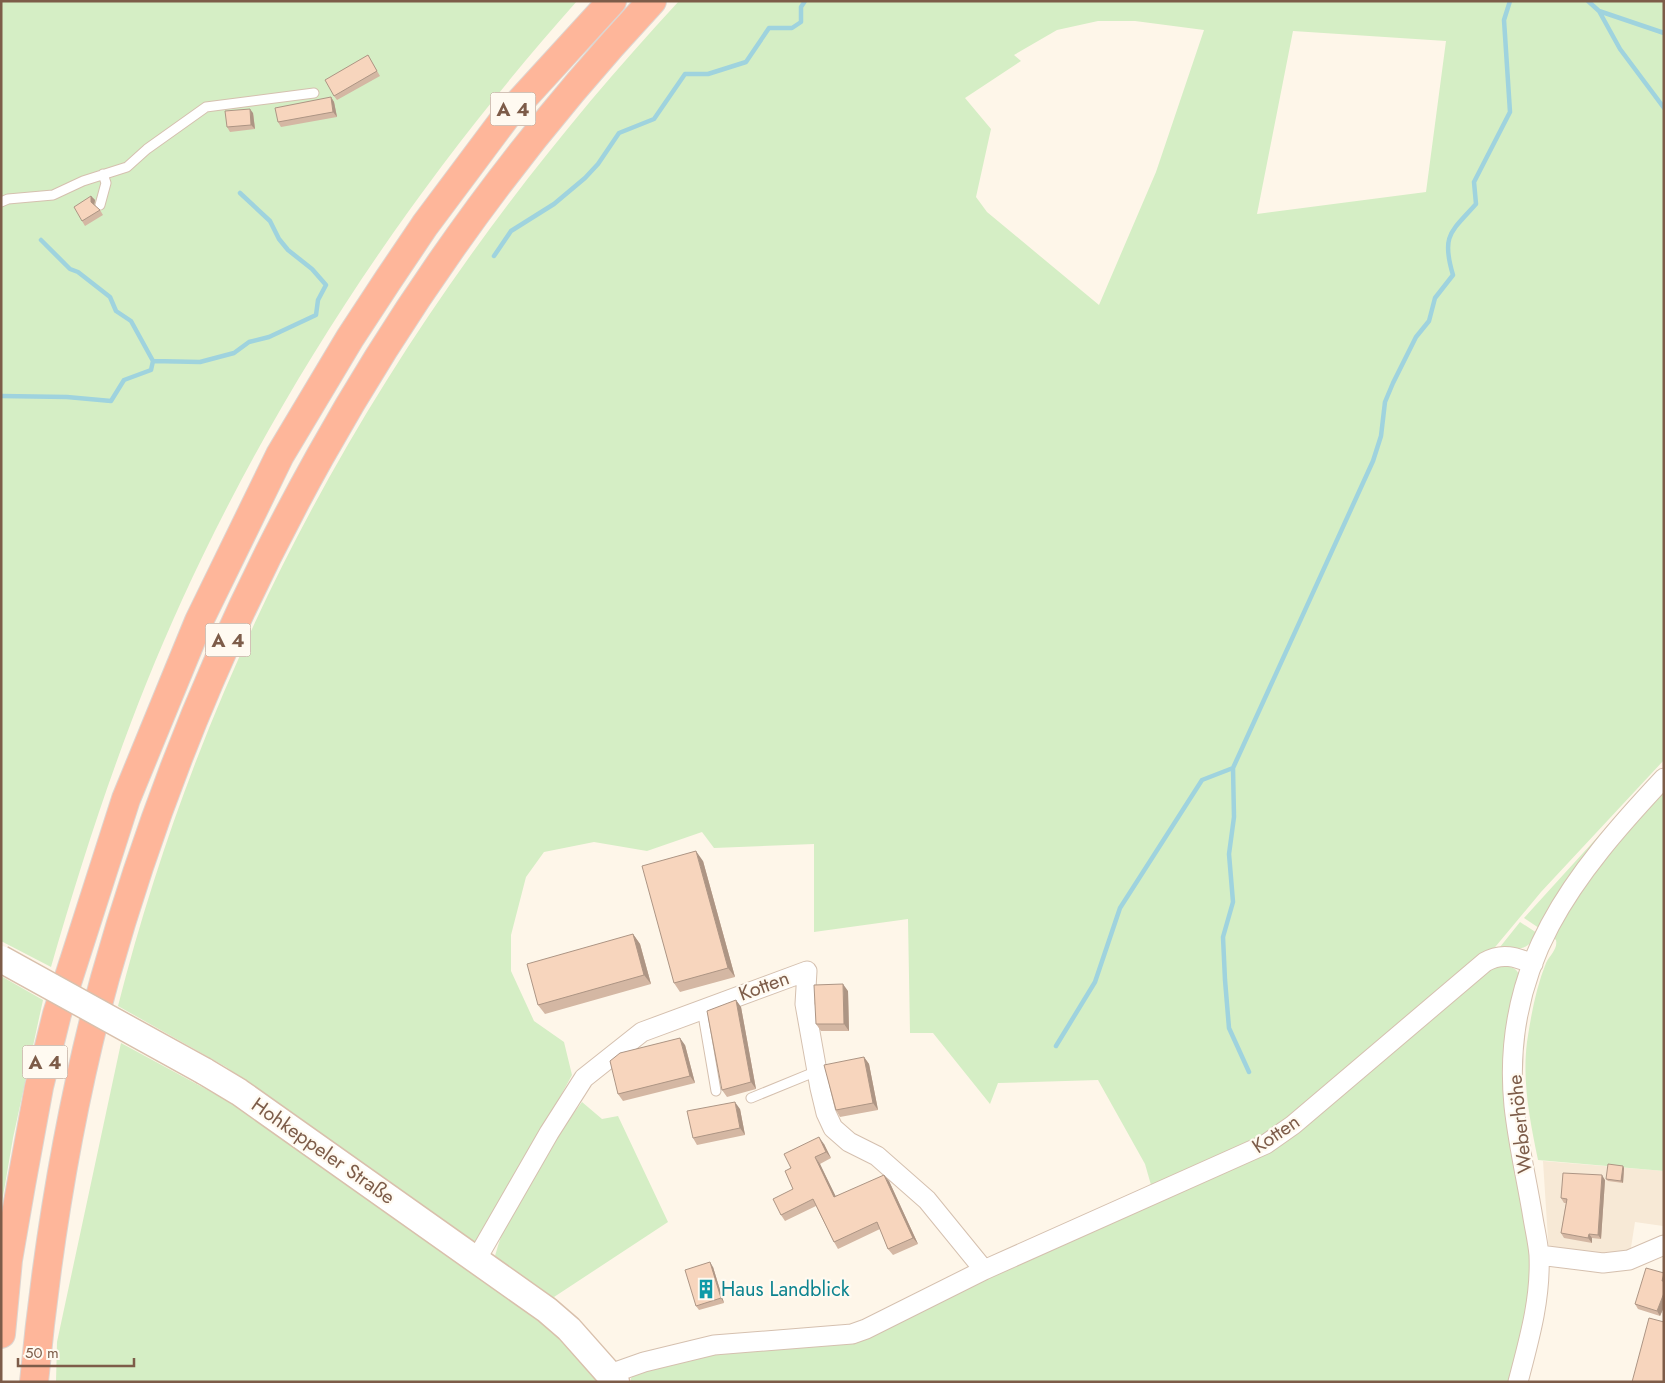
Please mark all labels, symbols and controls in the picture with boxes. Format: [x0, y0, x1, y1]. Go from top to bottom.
road number: A 4 [490, 92, 536, 126]
road number: A 4 [206, 624, 250, 656]
street label: Kotten [735, 963, 793, 1009]
road number: A 4 [22, 1046, 68, 1078]
street label: Weberhöhe [1500, 1073, 1540, 1175]
street label: Hohkeppeler Straße [245, 1091, 401, 1211]
street label: Kotten [1246, 1107, 1306, 1161]
place label: Haus Landblick [721, 1275, 850, 1304]
building icon: Haus Landblick [695, 1278, 717, 1300]
scale bar [18, 1336, 134, 1368]
text: 50 m [25, 1342, 59, 1364]

